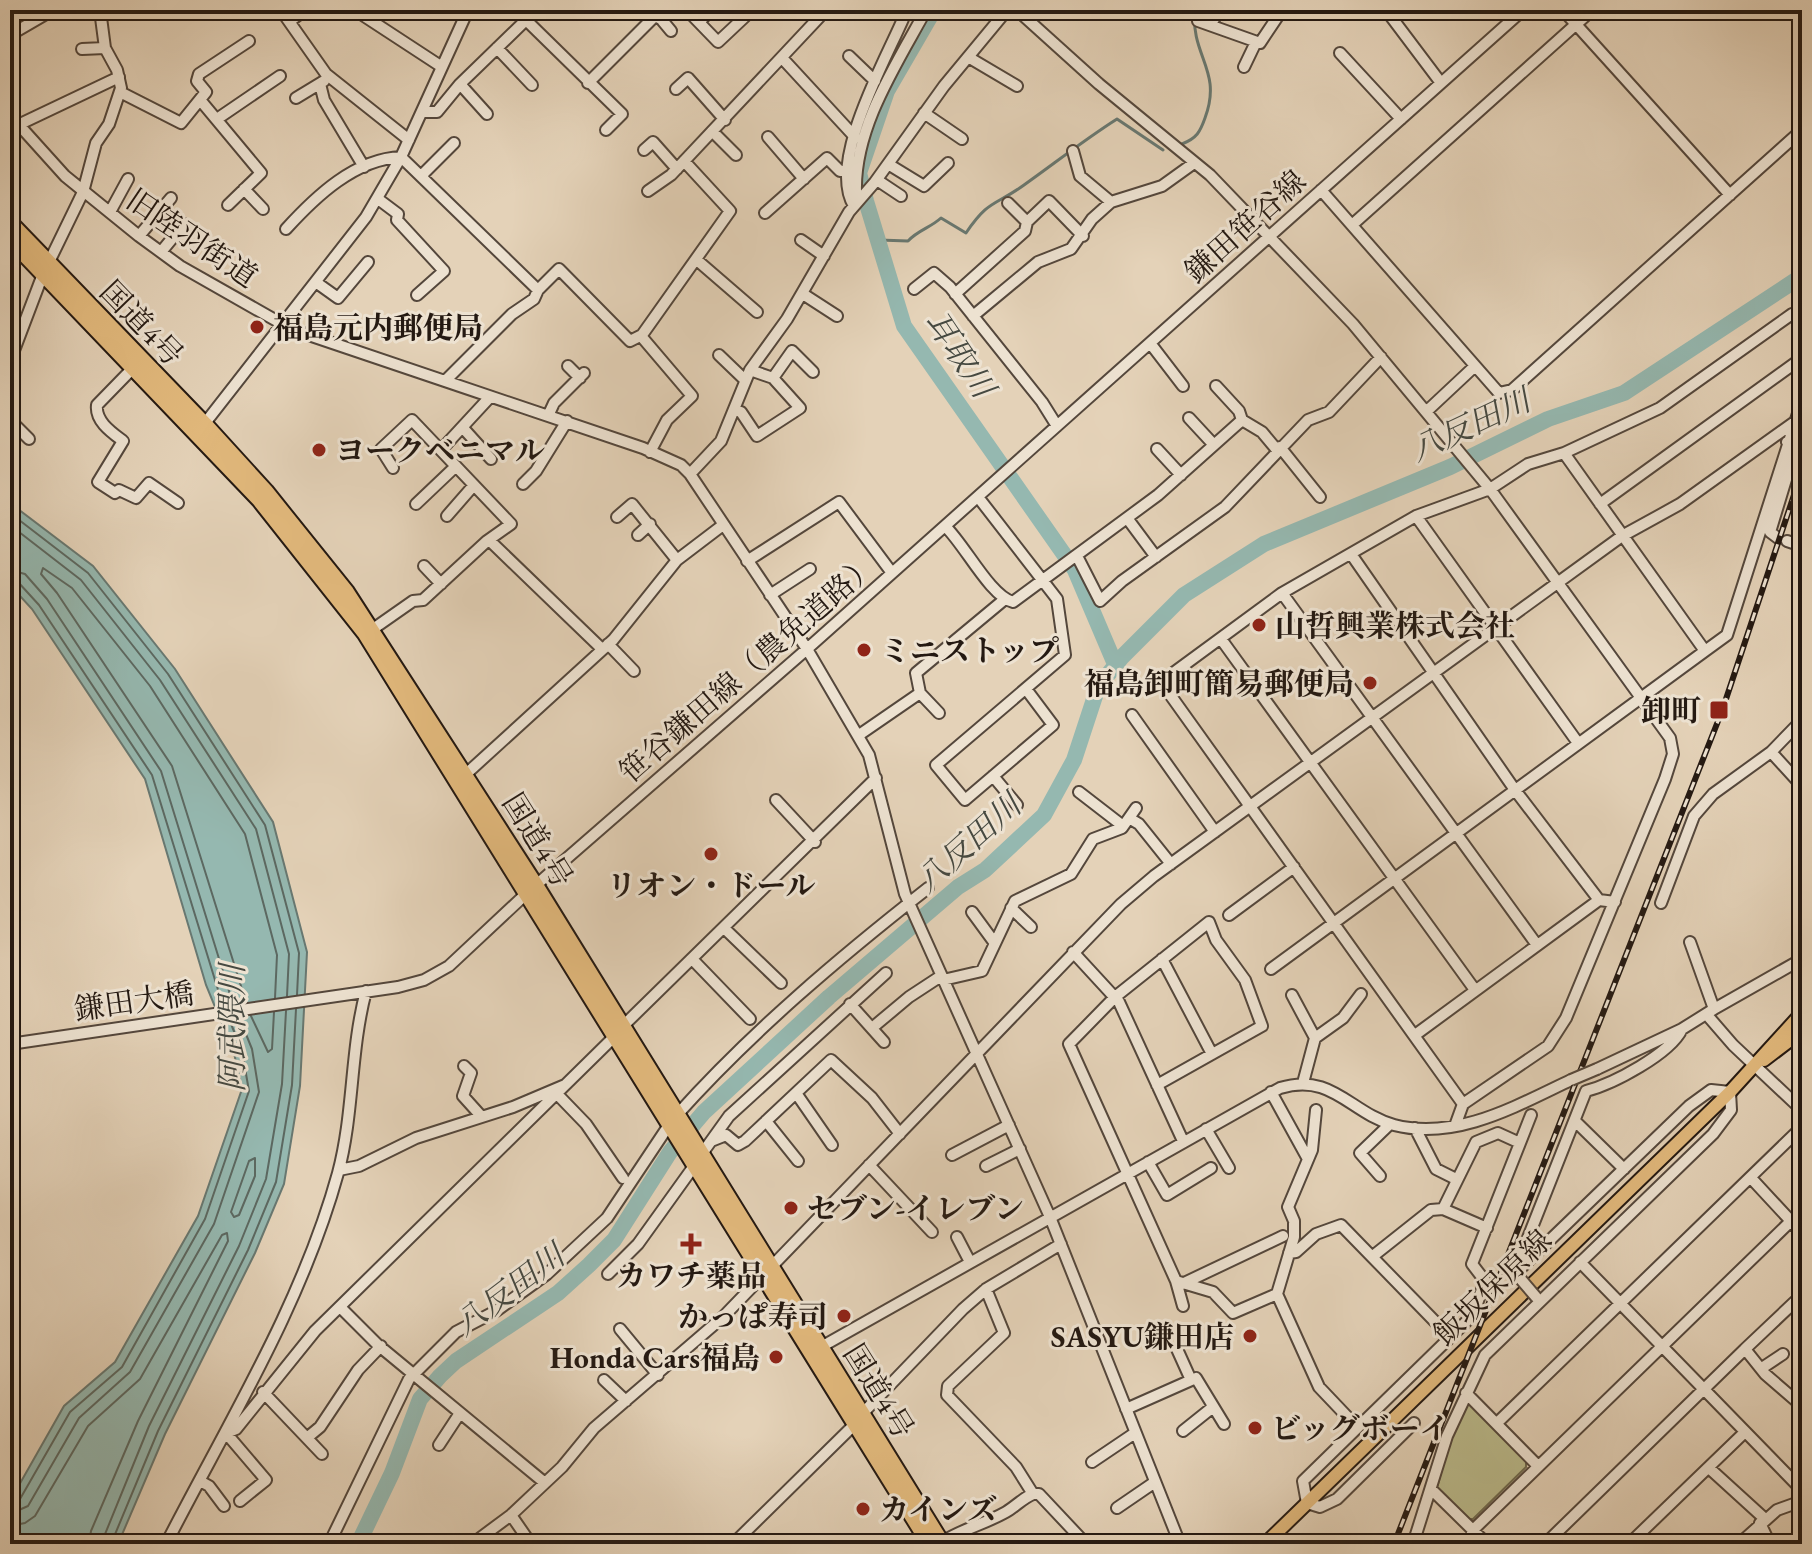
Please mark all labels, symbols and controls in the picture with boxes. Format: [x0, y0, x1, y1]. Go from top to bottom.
street label: 鎌田笹谷線 [1176, 161, 1314, 291]
street label: 旧陸羽街道 [119, 180, 265, 296]
street label: 国道4号 [92, 272, 192, 374]
water label: 耳取川 [916, 302, 1006, 408]
place label: 福島元内郵便局 [273, 308, 483, 347]
marker: 福島元内郵便局 [248, 318, 266, 336]
water label: 八反田川 [1403, 378, 1540, 471]
place label: ヨークベニマル [335, 431, 545, 470]
marker: ヨークベニマル [310, 441, 328, 459]
street label: 笹谷鎌田線（農免道路） [611, 545, 885, 791]
place label: 山哲興業株式会社 [1275, 606, 1515, 645]
marker: 山哲興業株式会社 [1250, 616, 1268, 634]
place label: ミニストップ [880, 631, 1059, 670]
marker: ミニストップ [855, 641, 873, 659]
place label: 福島卸町簡易郵便局 [1084, 664, 1354, 703]
marker: 福島卸町簡易郵便局 [1361, 674, 1379, 692]
place label: 卸町 [1641, 691, 1701, 730]
marker: 卸町 [1708, 699, 1730, 721]
water label: 八反田川 [906, 783, 1032, 901]
street label: 国道4号 [494, 785, 582, 895]
marker: リオン・ドール [702, 845, 720, 863]
place label: リオン・ドール [606, 866, 816, 905]
water label: 阿武隈川 [211, 961, 253, 1092]
street label: 鎌田大橋 [72, 973, 196, 1029]
place label: セブン-イレブン [807, 1189, 1024, 1228]
marker: セブン-イレブン [782, 1199, 800, 1217]
street label: 飯坂保原線 [1425, 1221, 1559, 1353]
water label: 八反田川 [445, 1233, 575, 1345]
marker: カワチ薬品 [682, 1235, 700, 1253]
place label: カワチ薬品 [616, 1256, 766, 1295]
place label: かっぱ寿司 [678, 1297, 828, 1336]
marker: かっぱ寿司 [835, 1307, 853, 1325]
place label: SASYU鎌田店 [1051, 1317, 1234, 1356]
marker: SASYU鎌田店 [1241, 1327, 1259, 1345]
street label: 国道4号 [835, 1336, 923, 1446]
place label: Honda Cars福島 [550, 1338, 760, 1377]
marker: Honda Cars福島 [767, 1348, 785, 1366]
place label: ビッグボーイ [1271, 1409, 1450, 1448]
marker: ビッグボーイ [1246, 1419, 1264, 1437]
place label: カインズ [879, 1490, 997, 1529]
marker: カインズ [854, 1500, 872, 1518]

